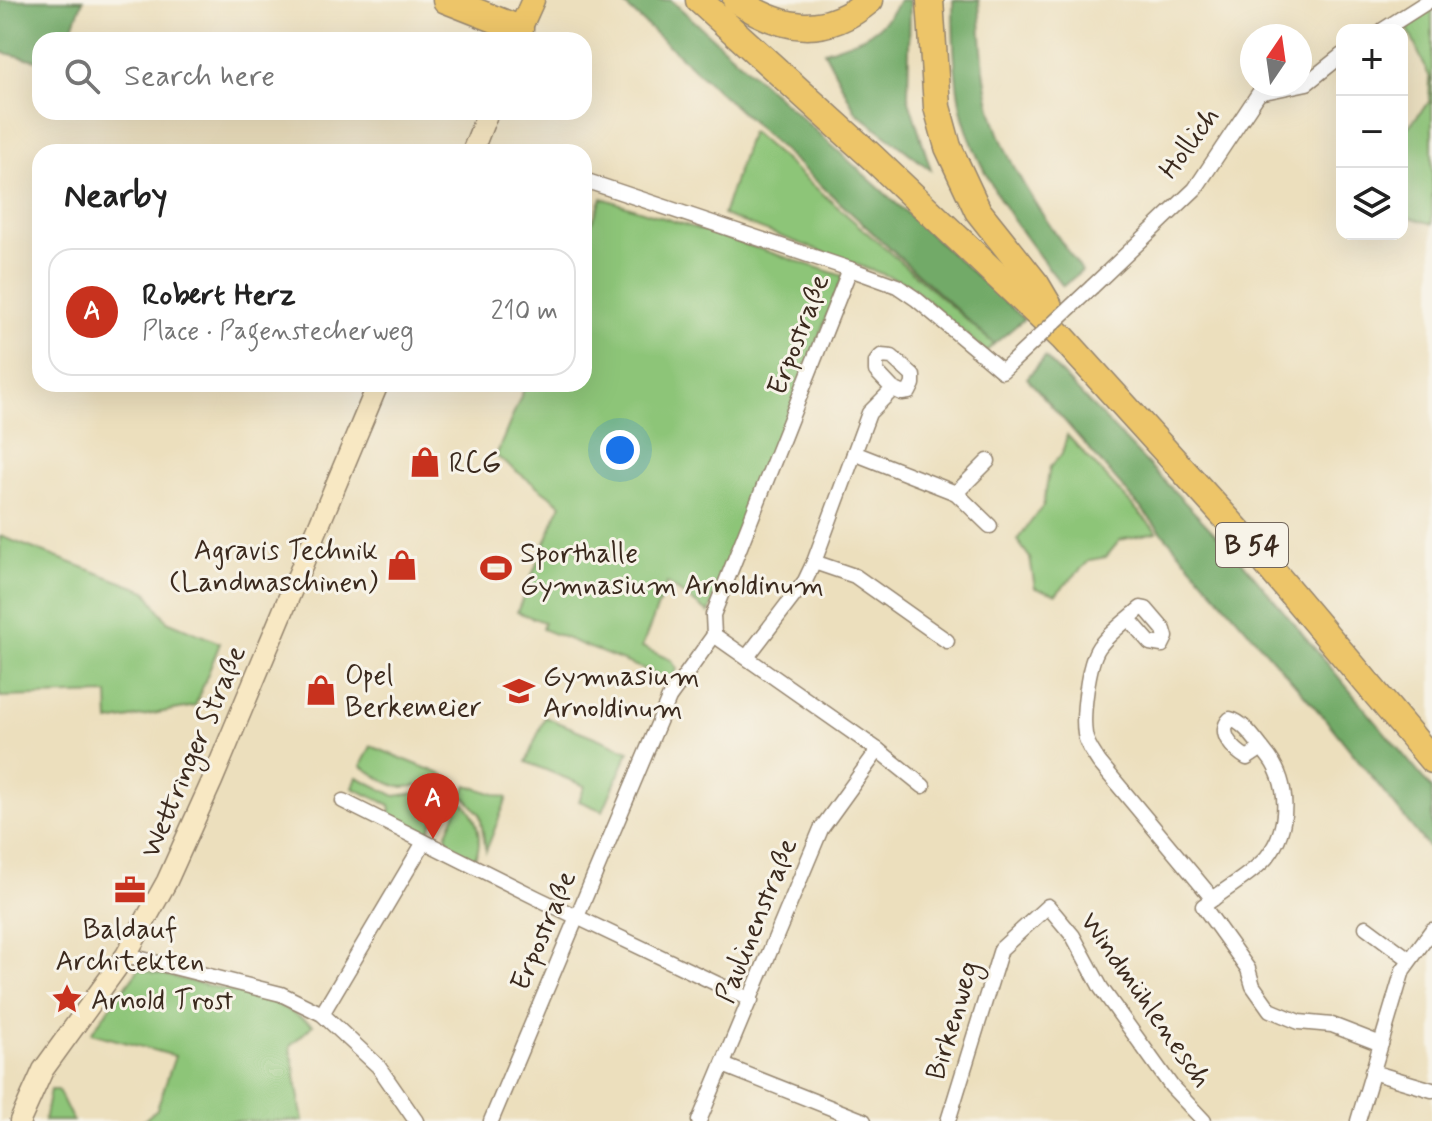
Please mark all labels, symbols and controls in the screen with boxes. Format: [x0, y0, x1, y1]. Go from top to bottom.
north arrow [1240, 24, 1312, 96]
map controls [1336, 24, 1408, 240]
button: + [1336, 24, 1408, 96]
search box [32, 32, 592, 120]
icon: search [60, 54, 104, 98]
text: Search here [124, 57, 275, 96]
button: − [1336, 96, 1408, 168]
street label: Hollich [1151, 100, 1229, 187]
button: layers [1336, 168, 1408, 240]
text: Nearby [64, 174, 168, 219]
street label: Erpostraße [759, 269, 839, 401]
text: Robert Herz [142, 276, 296, 315]
text: A [83, 295, 101, 329]
text: 210 m [491, 295, 558, 329]
text: Place · Pagenstecherweg [142, 315, 414, 349]
your location [600, 430, 640, 470]
shop icon: RCG [408, 445, 442, 479]
place label: RCG [449, 446, 501, 483]
road number: B 54 [1216, 523, 1288, 567]
place label: Agravis Technik (Landmaschinen) [169, 533, 378, 602]
place label: Sporthalle Gymnasium Arnoldinum [520, 536, 824, 605]
shop icon: Agravis Technik (Landmaschinen) [385, 548, 419, 582]
sports icon: Sporthalle Gymnasium Arnoldinum [479, 551, 513, 585]
street label: Wettringer Straße [133, 640, 258, 865]
place label: Opel Berkemeier [345, 658, 482, 727]
place label: Gymnasium Arnoldinum [543, 659, 700, 728]
shop icon: Opel Berkemeier [304, 673, 338, 707]
school or university icon: Gymnasium Arnoldinum [502, 674, 536, 708]
pin: A [407, 773, 459, 839]
street label: Paulinenstraße [707, 833, 807, 1009]
street label: Erpostraße [503, 866, 586, 996]
office icon: Baldauf Architekten [113, 873, 147, 907]
street label: Windmühlenesch [1071, 905, 1219, 1096]
place label: Baldauf Architekten [56, 912, 204, 981]
street label: Birkenweg [918, 957, 991, 1085]
place icon: Arnold Trost [50, 982, 84, 1016]
place label: Arnold Trost [91, 983, 234, 1020]

